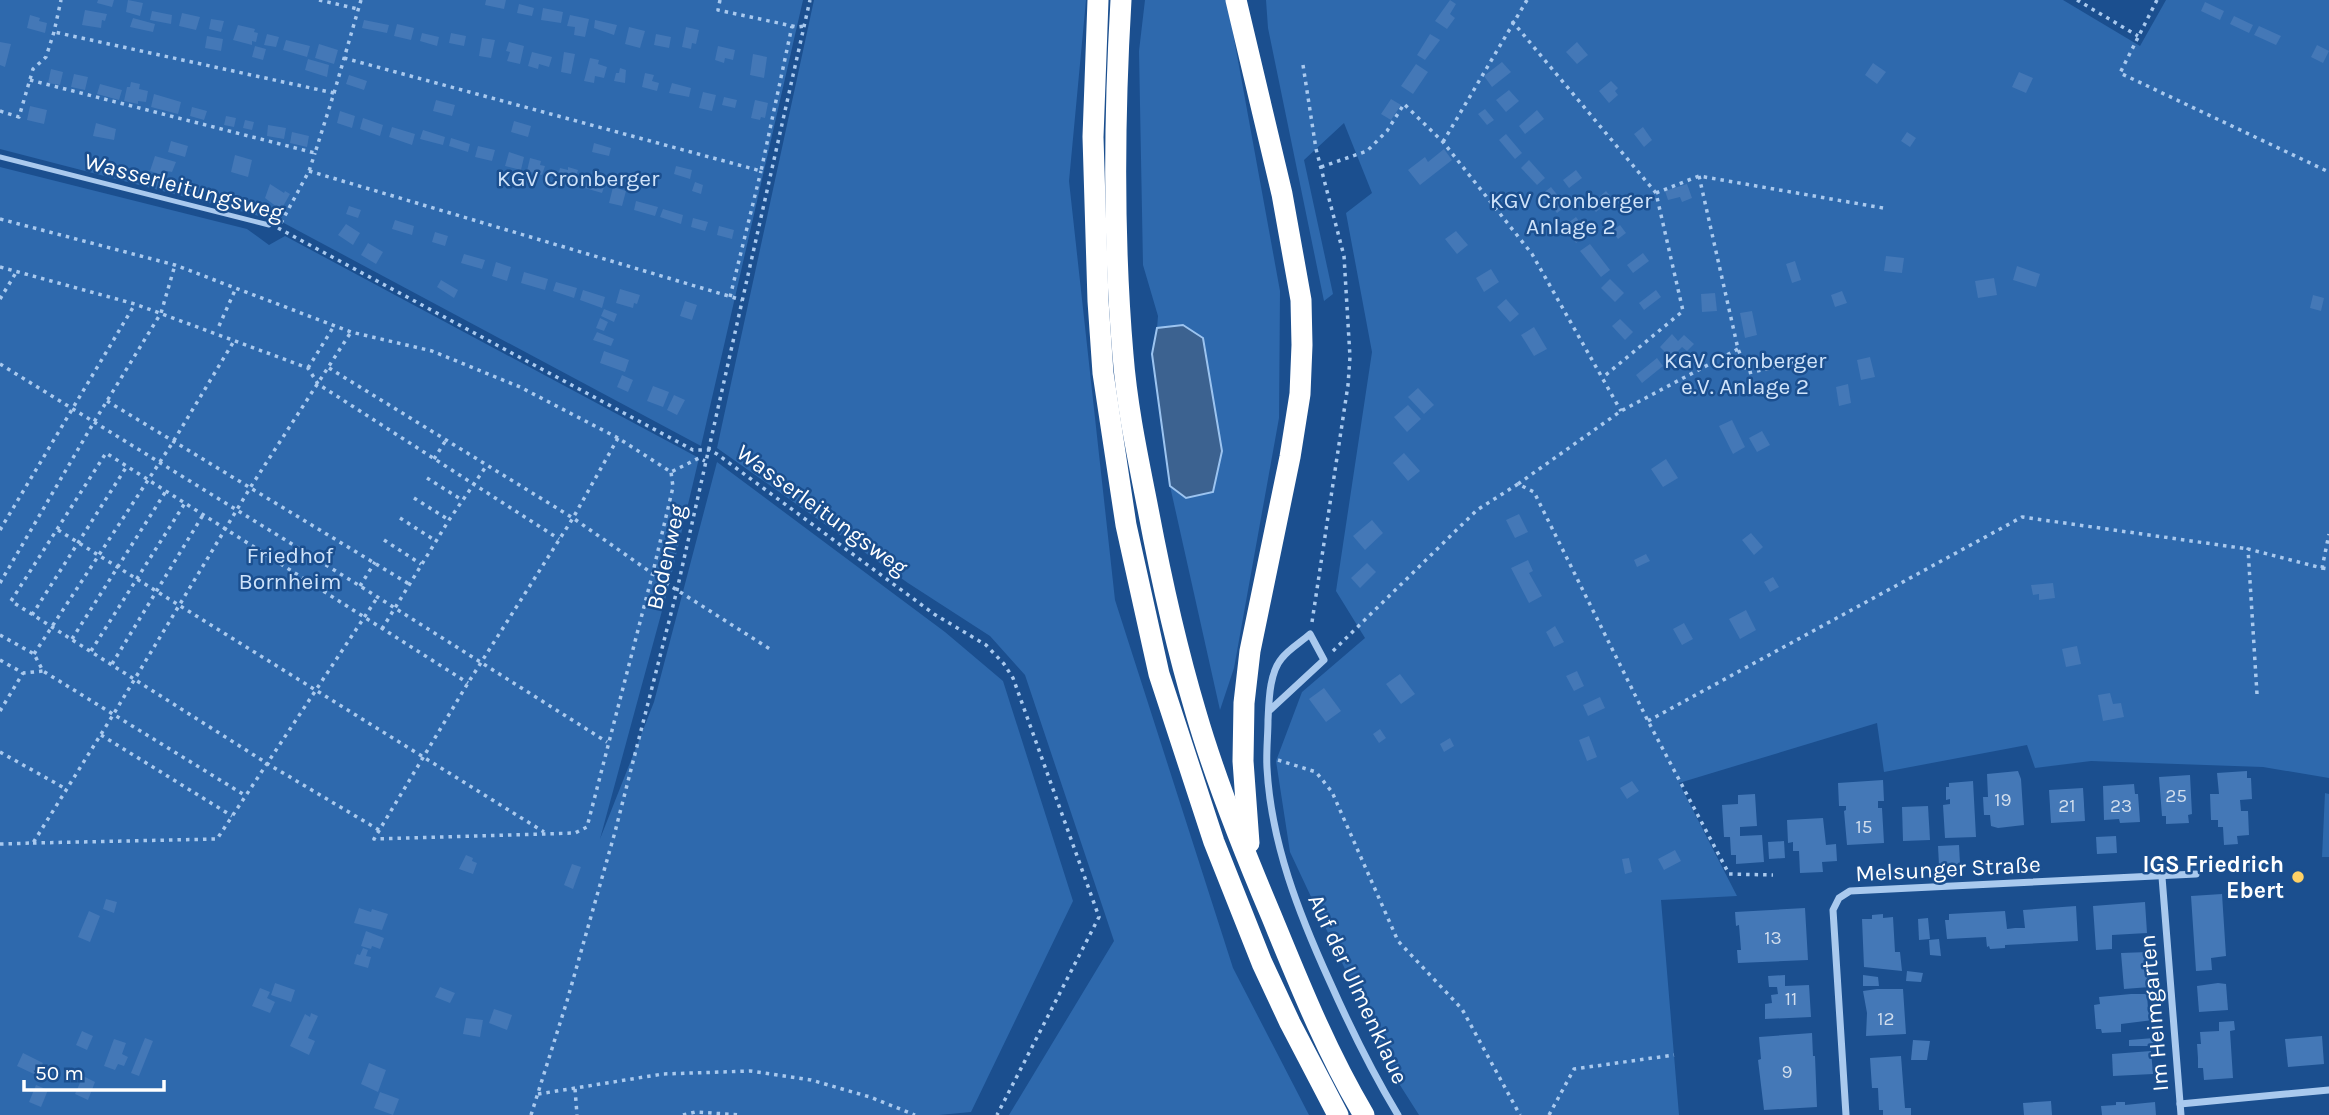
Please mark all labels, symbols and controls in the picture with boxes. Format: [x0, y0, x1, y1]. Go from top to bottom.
street label: Wasserleitungsweg [82, 147, 286, 227]
park label: KGV Cronberger [497, 165, 660, 192]
park label: KGV Cronberger Anlage 2 [1490, 187, 1653, 240]
park label: KGV Cronberger e.V. Anlage 2 [1664, 347, 1827, 400]
street label: Wasserleitungsweg [731, 439, 913, 581]
street label: Bodenweg [641, 502, 691, 612]
park label: Friedhof Bornheim [238, 542, 342, 595]
house number: 25 [2165, 785, 2187, 807]
house number: 19 [1994, 789, 2012, 811]
house number: 21 [2058, 795, 2076, 817]
house number: 23 [2110, 795, 2132, 817]
house number: 15 [1855, 816, 1873, 838]
street label: Melsunger Straße [1855, 851, 2041, 887]
place label: IGS Friedrich Ebert [2142, 851, 2284, 904]
marker: IGS Friedrich Ebert [2290, 869, 2306, 885]
street label: Auf der Ulmenklaue [1302, 890, 1414, 1088]
house number: 13 [1764, 927, 1782, 949]
street label: Im Heimgarten [2134, 933, 2174, 1093]
house number: 11 [1785, 988, 1797, 1010]
house number: 12 [1877, 1008, 1895, 1030]
scale bar [24, 1048, 164, 1092]
text: 50 m [35, 1061, 84, 1085]
house number: 9 [1781, 1061, 1793, 1083]

